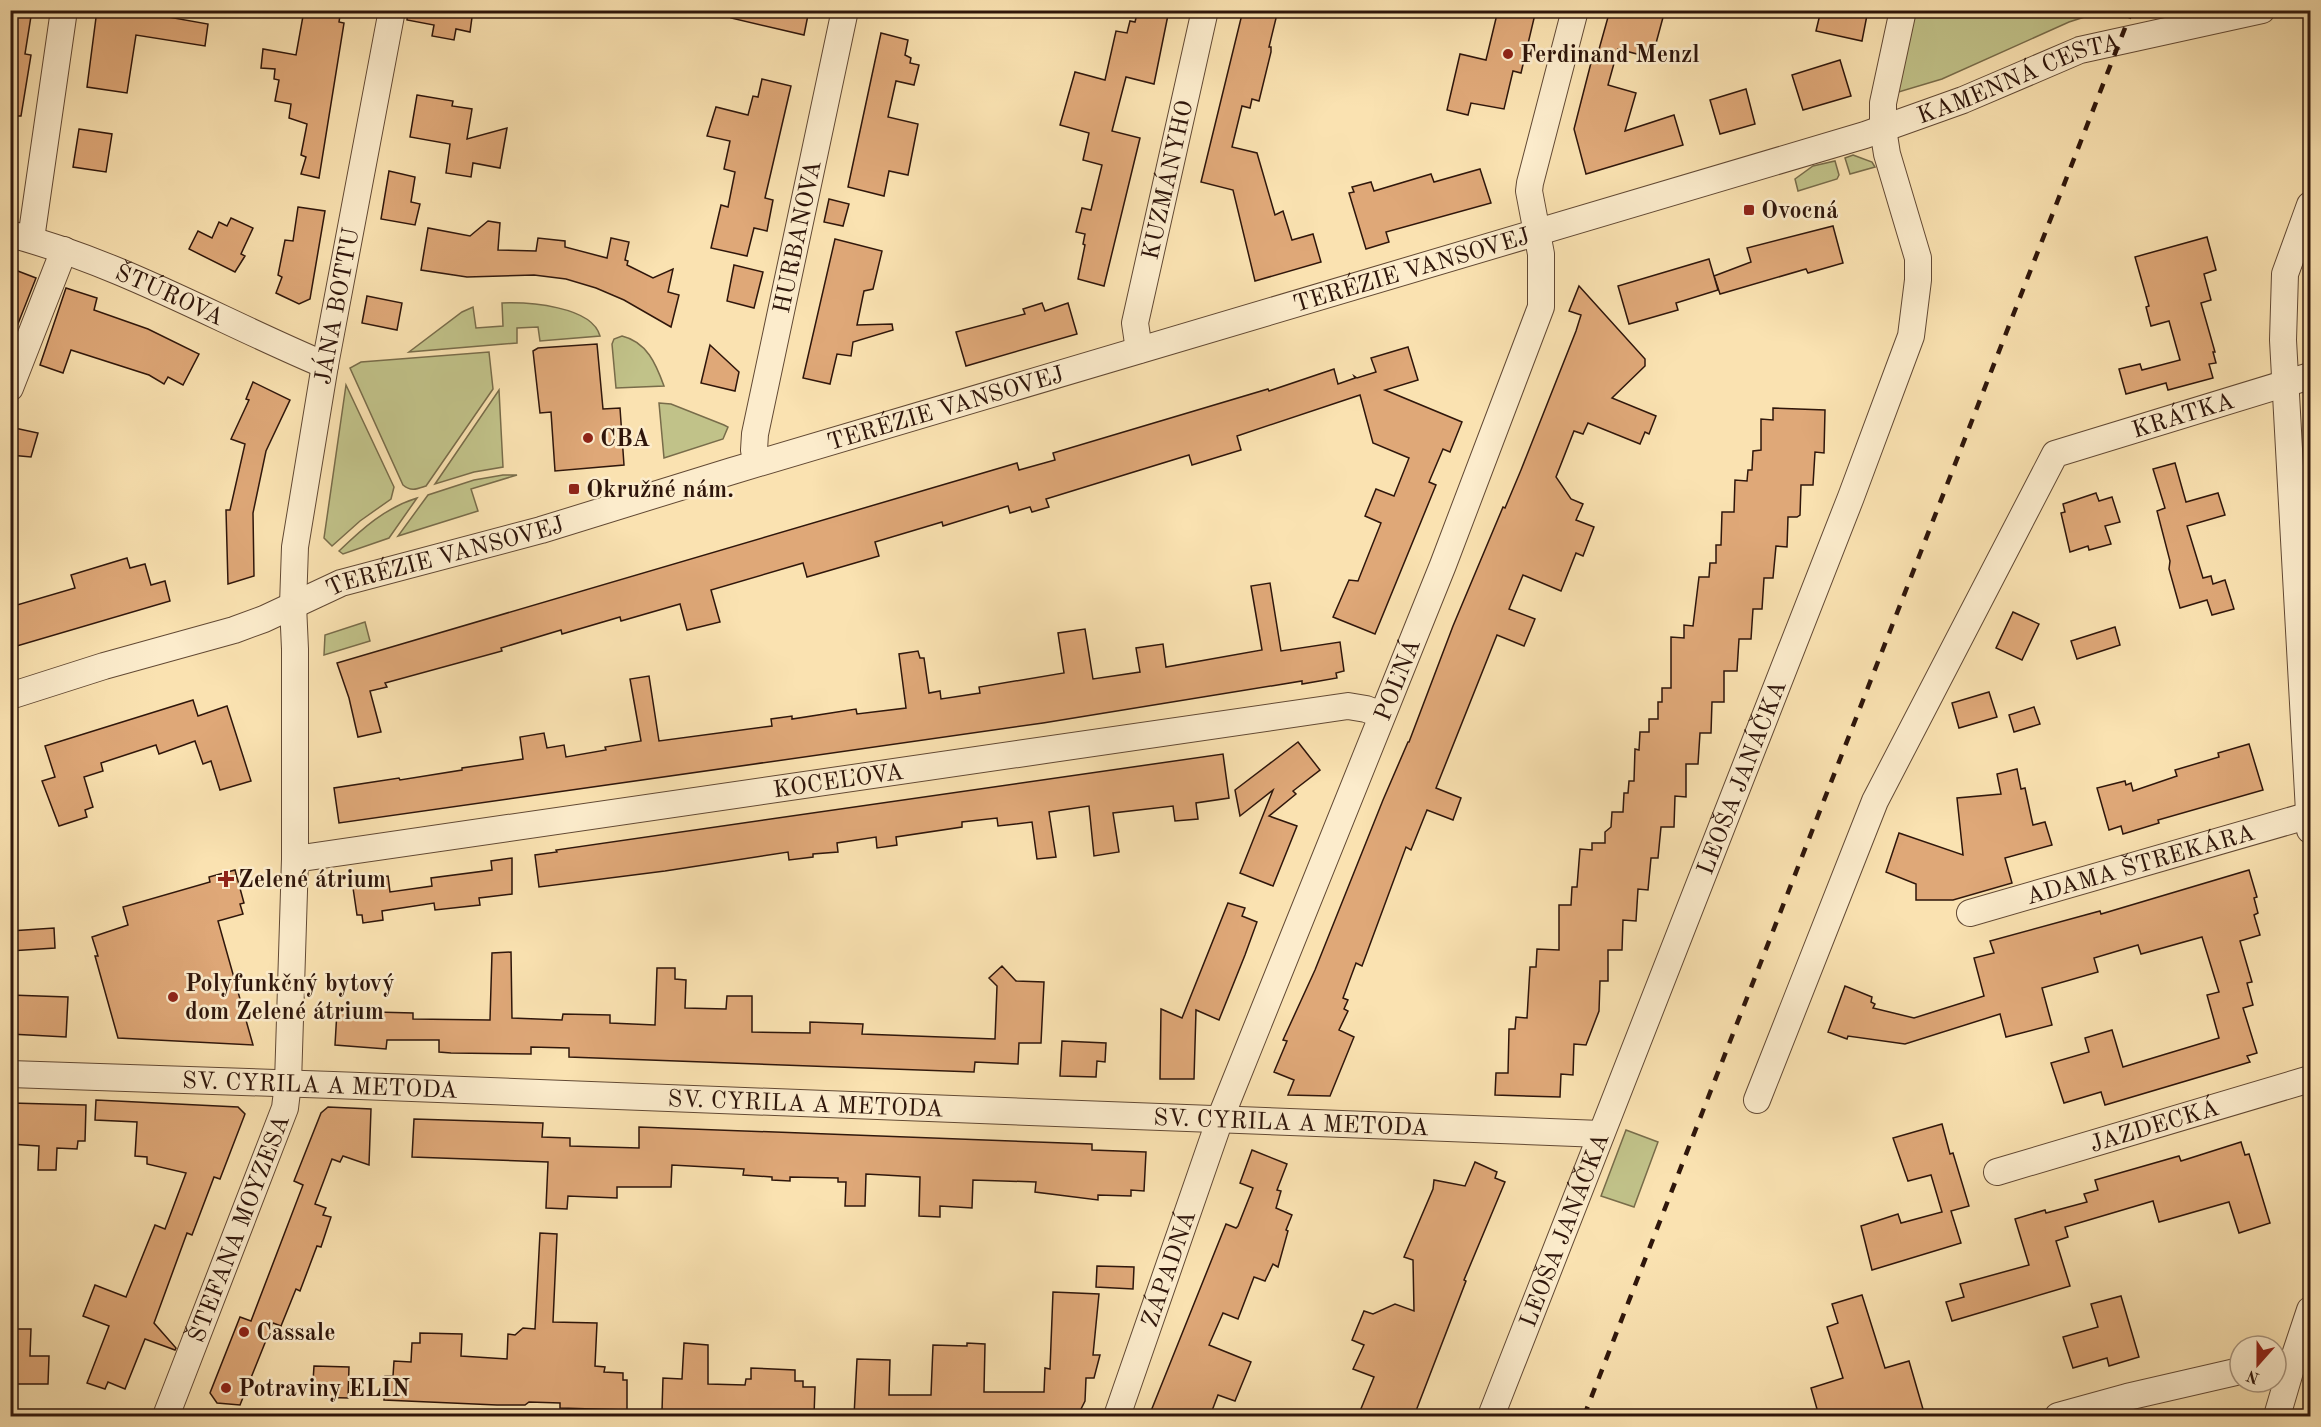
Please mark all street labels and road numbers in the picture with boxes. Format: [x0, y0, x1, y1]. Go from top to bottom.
street label: KAMENNÁ CESTA [1914, 32, 2122, 129]
street label: KUZMÁNYHO [1140, 98, 1198, 262]
street label: HURBANOVA [771, 159, 827, 316]
street label: TERÉZIE VANSOVEJ [1291, 225, 1533, 318]
street label: JÁNA BOTTU [310, 226, 365, 387]
street label: ŠTÚROVA [111, 257, 227, 331]
street label: TERÉZIE VANSOVEJ [825, 363, 1067, 456]
street label: KRÁTKA [2130, 390, 2237, 444]
street label: TERÉZIE VANSOVEJ [323, 514, 568, 602]
street label: POĽNÁ [1372, 635, 1426, 725]
street label: LEOŠA JANÁČKA [1694, 678, 1792, 878]
street label: KOCEĽOVA [772, 761, 905, 803]
street label: ADAMA ŠTREKÁRA [2023, 822, 2258, 910]
street label: SV. CYRILA A METODA [181, 1070, 458, 1104]
street label: SV. CYRILA A METODA [667, 1088, 944, 1123]
street label: JAZDECKÁ [2087, 1093, 2222, 1158]
street label: SV. CYRILA A METODA [1153, 1107, 1429, 1141]
street label: ŠTEFANA MOYZESA [181, 1112, 295, 1346]
street label: LEOŠA JANÁČKA [1517, 1130, 1615, 1331]
street label: ZÁPADNÁ [1139, 1207, 1201, 1331]

